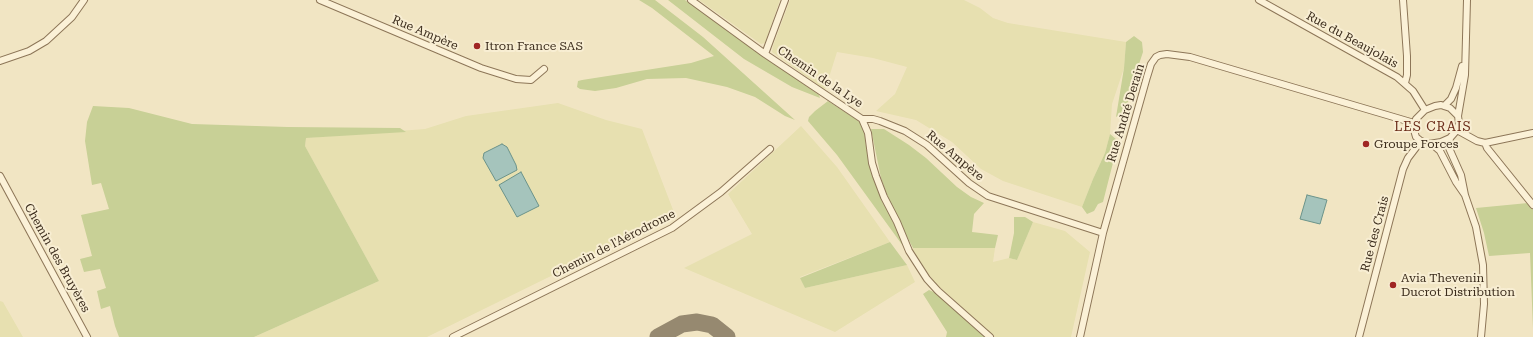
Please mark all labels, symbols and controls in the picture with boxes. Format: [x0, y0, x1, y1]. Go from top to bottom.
street label: Rue du Beaujolais [1304, 9, 1400, 71]
street label: Rue Ampère [390, 13, 460, 53]
place label: Itron France SAS [485, 39, 583, 53]
marker: Itron France SAS [472, 41, 482, 51]
street label: Chemin de la Lye [775, 43, 865, 111]
street label: Rue André Derain [1104, 62, 1148, 164]
district label: LES CRAIS [1394, 119, 1472, 135]
street label: Rue Ampère [923, 128, 987, 184]
place label: Groupe Forces [1374, 137, 1458, 151]
marker: Groupe Forces [1361, 139, 1371, 149]
street label: Rue des Crais [1358, 195, 1392, 273]
street label: Chemin des Bruyères [21, 201, 93, 315]
street label: Chemin de l'Aérodrome [550, 207, 678, 281]
place label: Avia Thevenin Ducrot Distribution [1401, 271, 1515, 299]
marker: Avia Thevenin Ducrot Distribution [1388, 280, 1398, 290]

